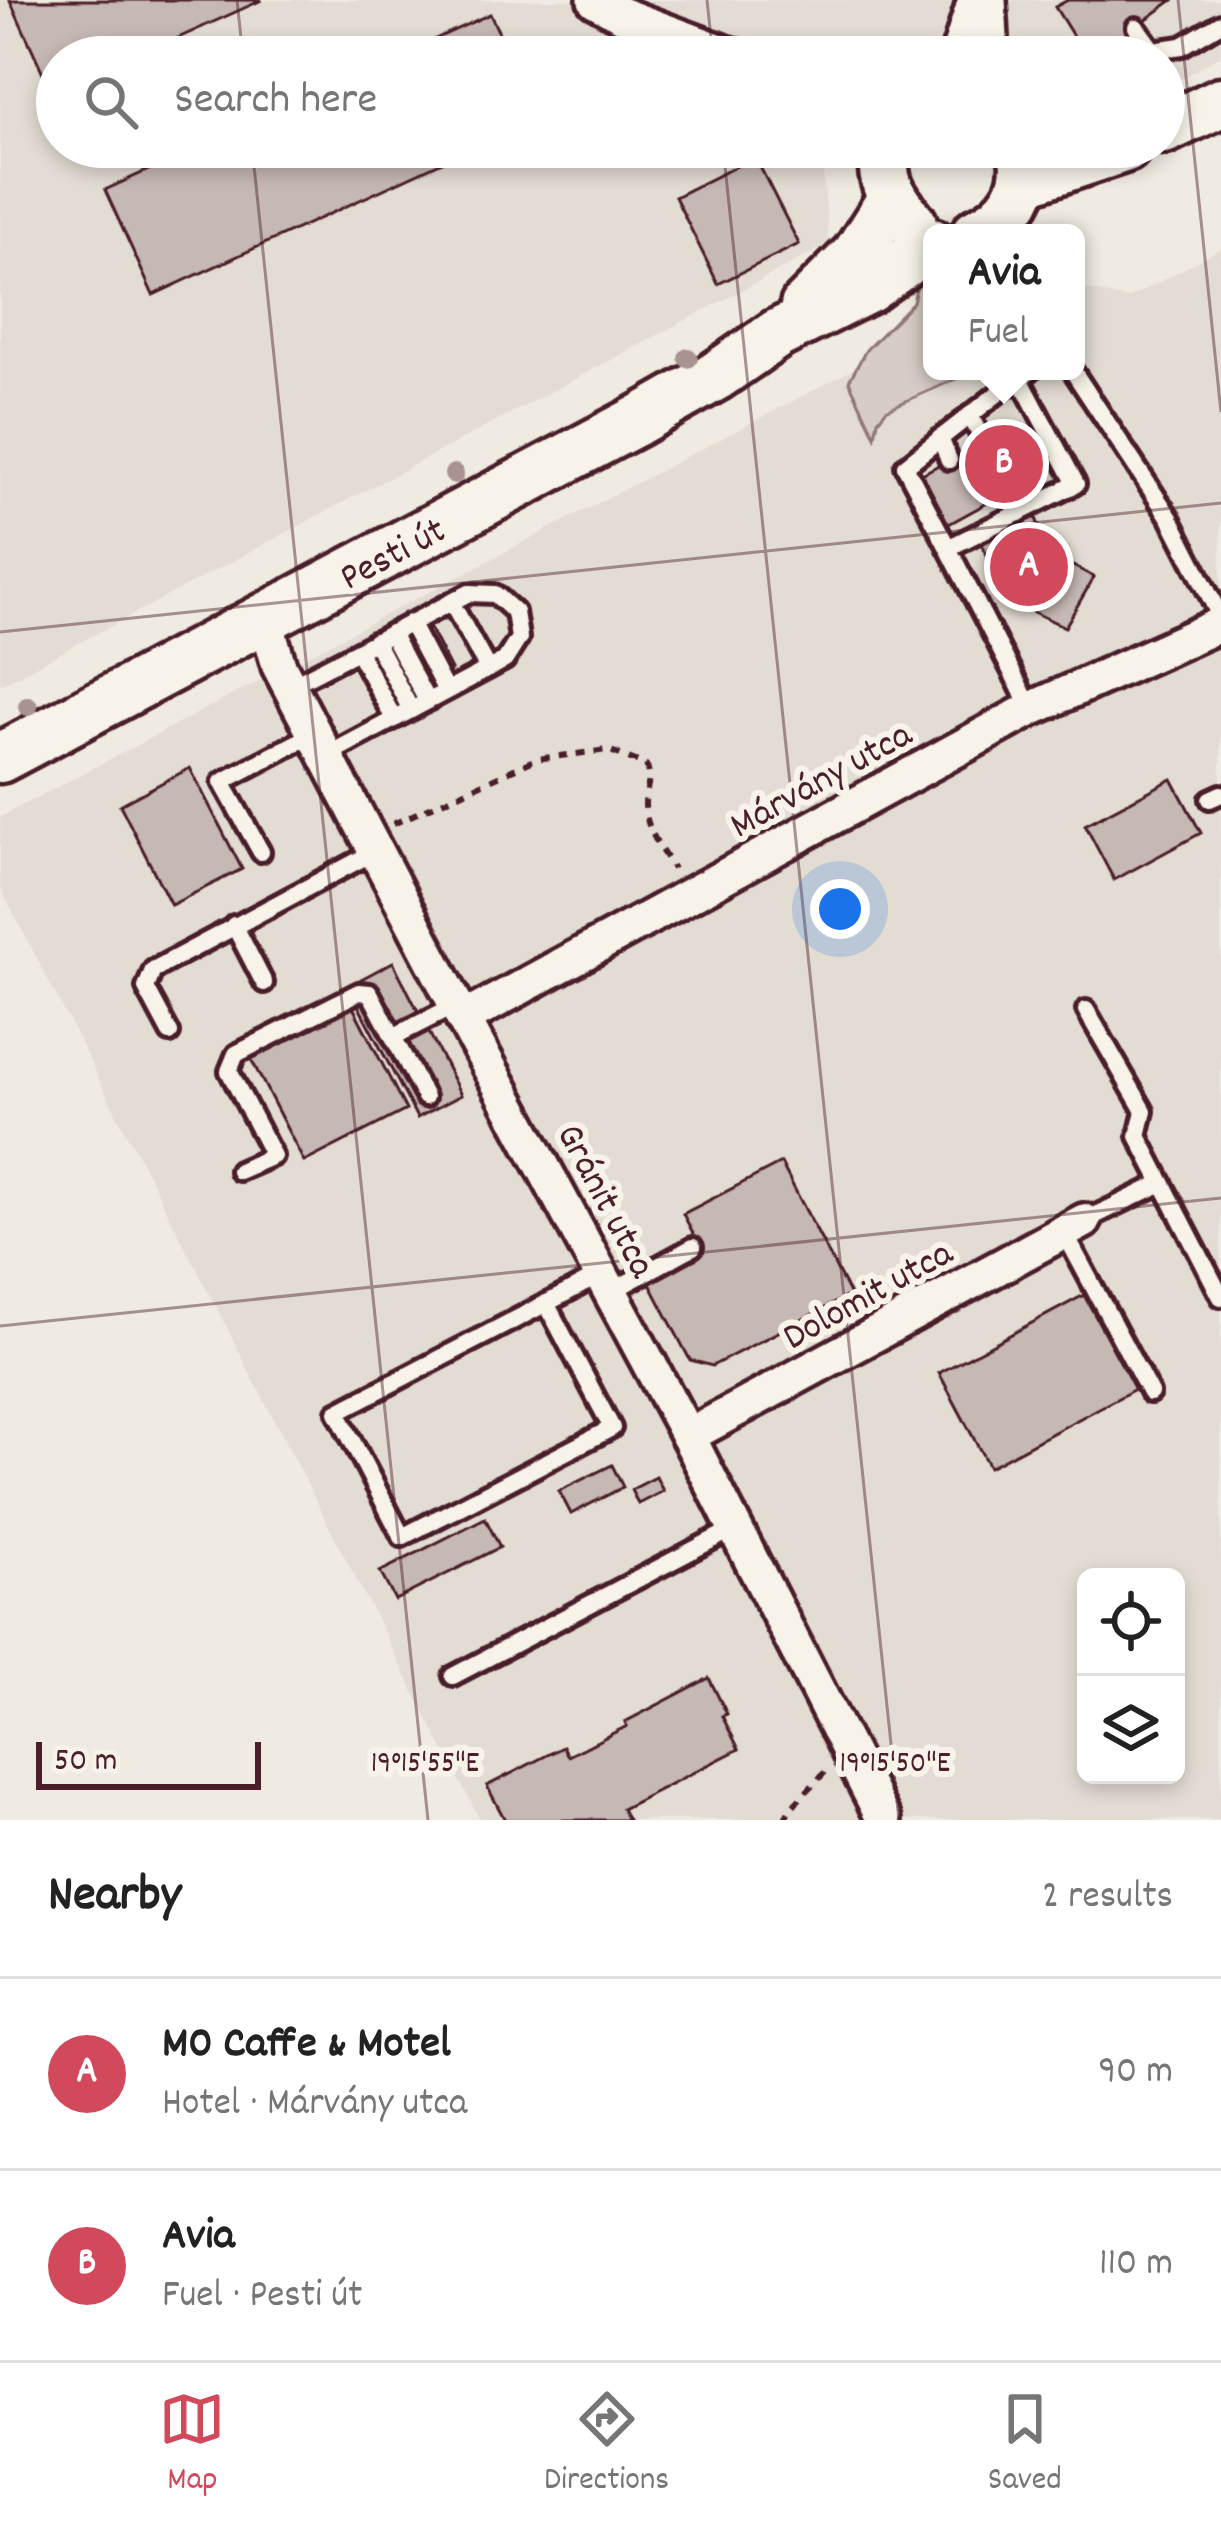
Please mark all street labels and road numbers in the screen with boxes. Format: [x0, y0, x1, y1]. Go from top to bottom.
street label: Pesti út [331, 506, 457, 608]
street label: Márvány utca [721, 710, 924, 855]
street label: Gránit utca [540, 1115, 667, 1289]
street label: Dolomit utca [774, 1228, 965, 1367]

